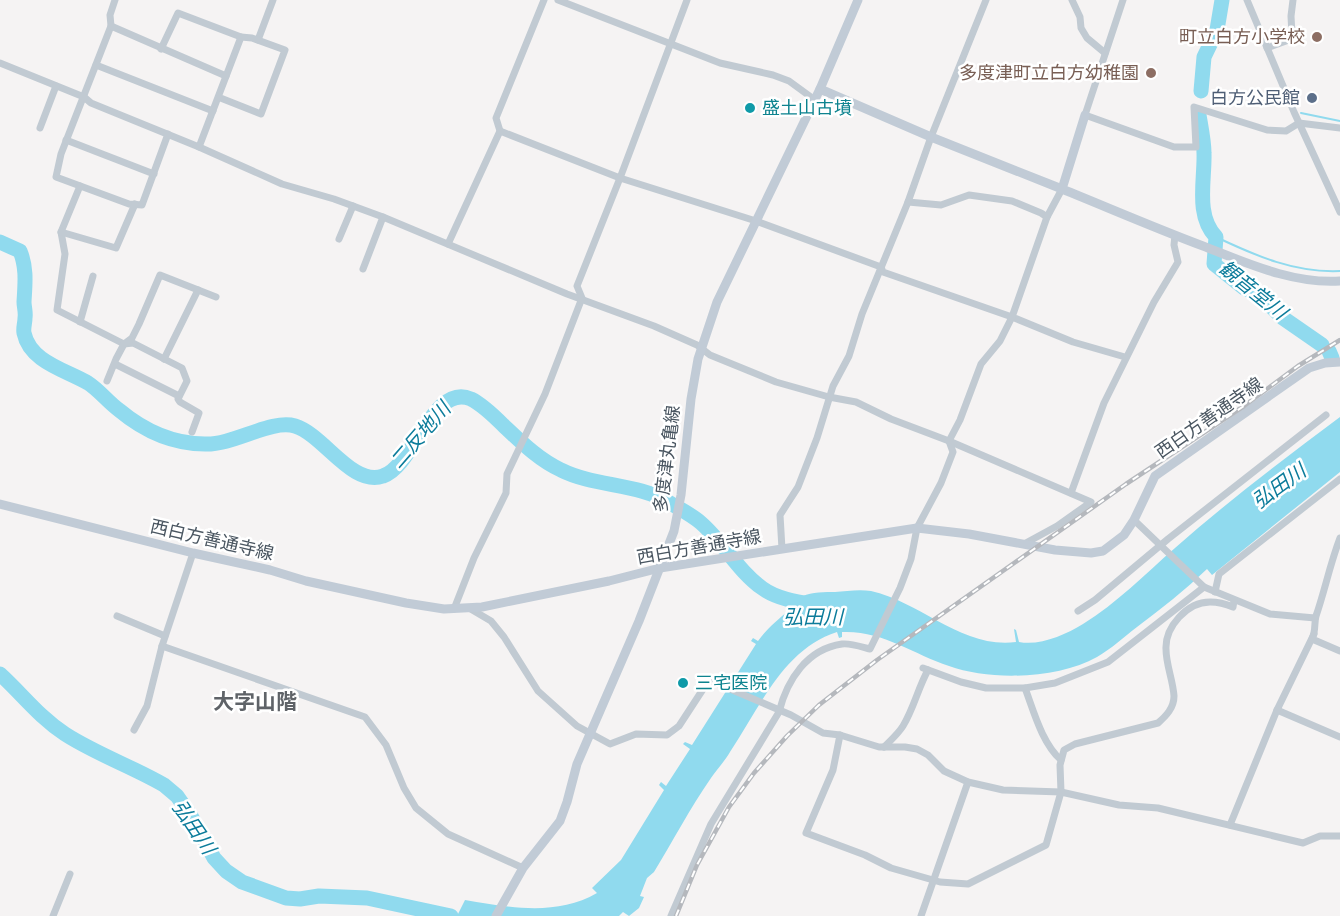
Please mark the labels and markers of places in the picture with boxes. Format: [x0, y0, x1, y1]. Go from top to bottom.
place label: 町立白方小学校 [1179, 25, 1305, 47]
marker: 町立白方小学校 [1310, 30, 1324, 44]
place label: 多度津町立白方幼稚園 [959, 61, 1139, 83]
marker: 多度津町立白方幼稚園 [1144, 66, 1158, 80]
place label: 白方公民館 [1210, 86, 1300, 108]
marker: 白方公民館 [1305, 91, 1319, 105]
place label: 盛土山古墳 [762, 96, 852, 118]
marker: 盛土山古墳 [743, 101, 757, 115]
place label: 三宅医院 [695, 671, 767, 693]
marker: 三宅医院 [676, 676, 690, 690]

